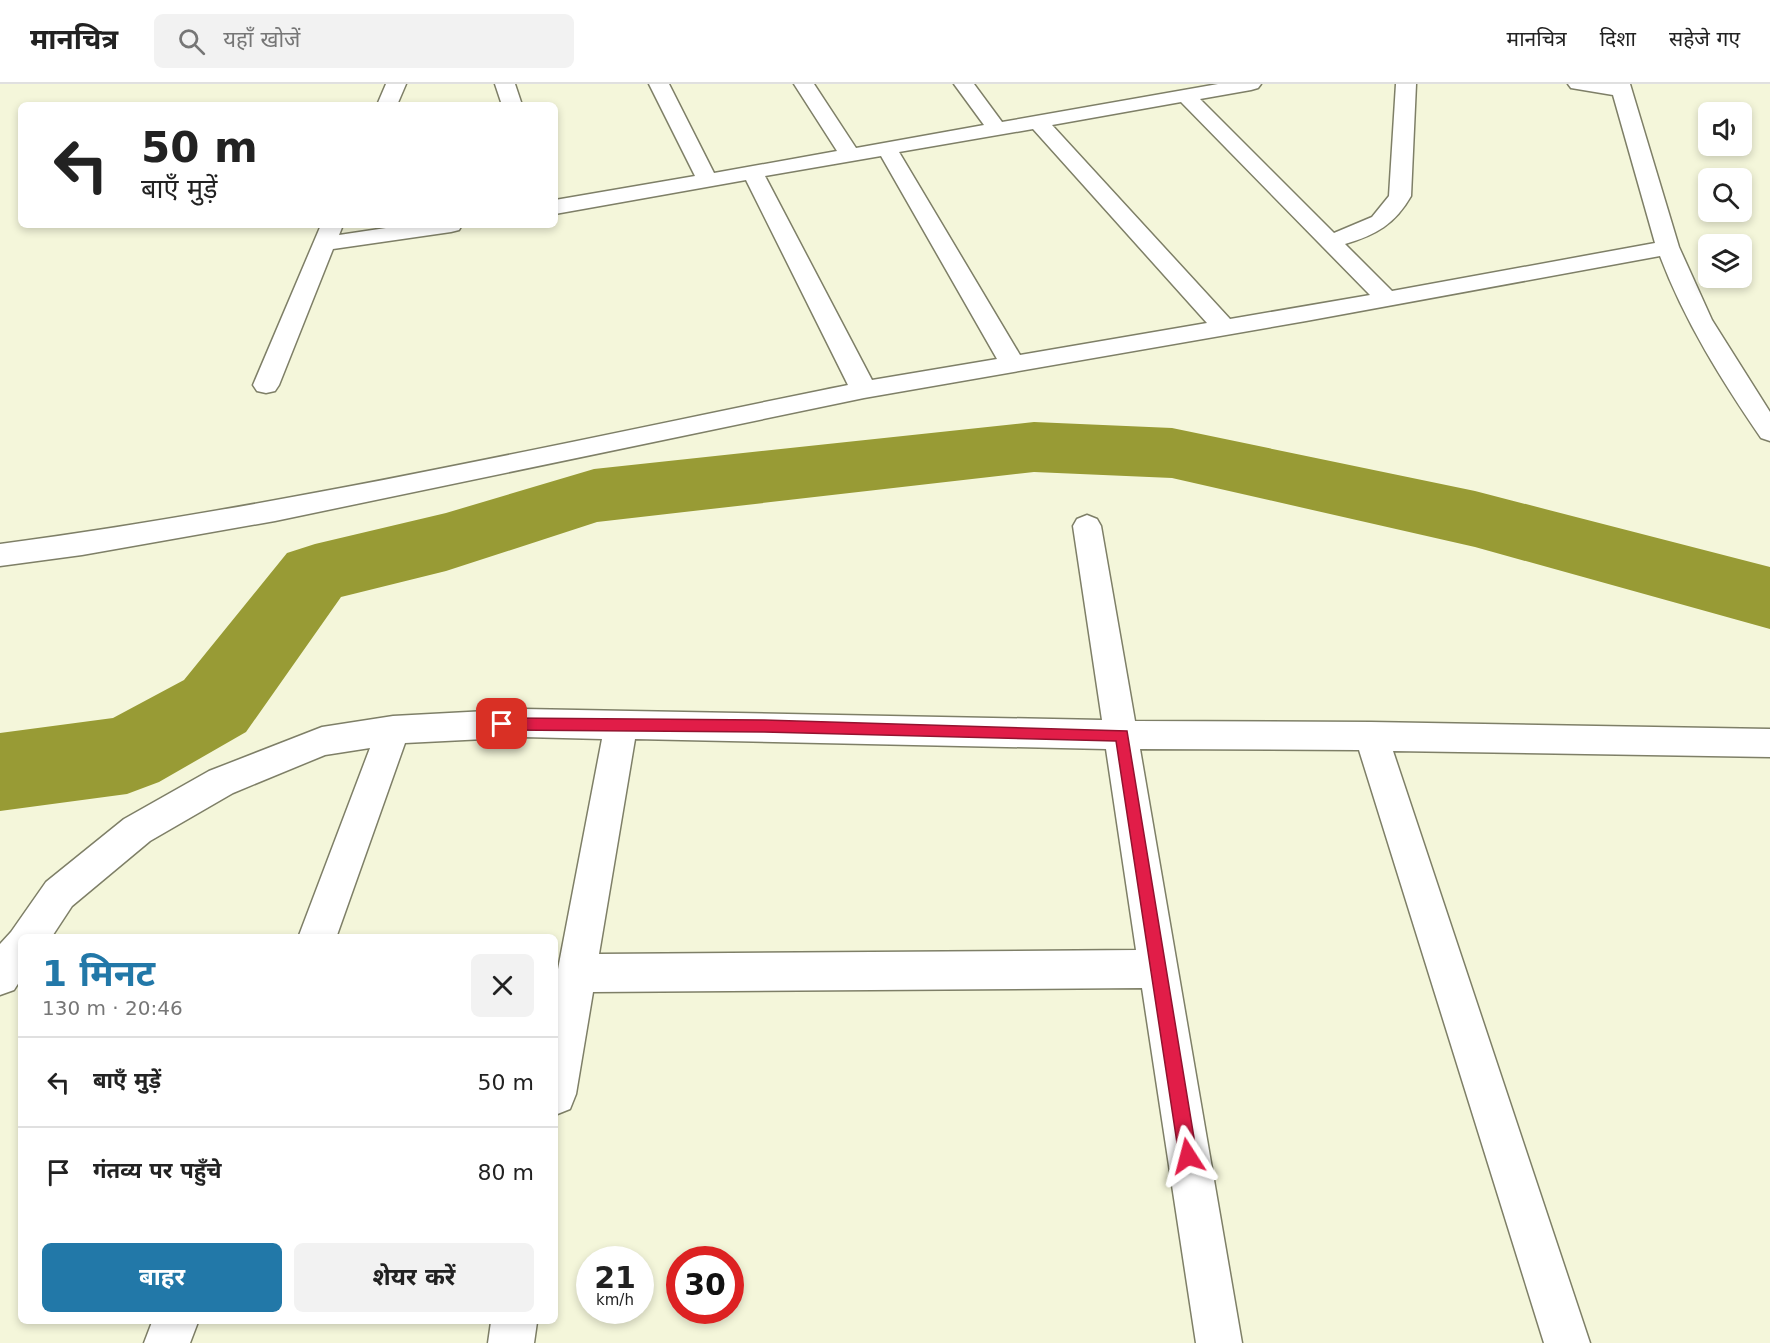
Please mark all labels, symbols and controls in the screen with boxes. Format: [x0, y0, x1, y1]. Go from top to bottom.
search box [154, 14, 574, 68]
text: मानचित्र [30, 23, 118, 56]
icon: search [175, 25, 208, 58]
text: यहाँ खोजें [223, 27, 300, 52]
text: मानचित्र [1507, 27, 1567, 51]
text: दिशा [1600, 27, 1636, 51]
text: सहेजे गए [1669, 27, 1740, 51]
map controls [1698, 102, 1752, 288]
button: sound [1698, 102, 1752, 156]
text: 50 m [141, 123, 258, 172]
icon: left [42, 126, 120, 204]
button: search [1698, 168, 1752, 222]
text: बाएँ मुड़ें [141, 173, 218, 204]
button: layers [1698, 234, 1752, 288]
pin [476, 698, 527, 749]
icon: arrive [485, 707, 518, 740]
text: 1 मिनट [42, 953, 155, 994]
button: close [471, 954, 534, 1017]
text: 130 m · 20:46 [42, 996, 183, 1020]
icon: left [42, 1066, 75, 1099]
text: बाएँ मुड़ें [93, 1068, 161, 1093]
text: 50 m [478, 1070, 534, 1095]
position arrow [1156, 1124, 1220, 1188]
icon: arrive [42, 1156, 75, 1189]
text: गंतव्य पर पहुँचे [93, 1158, 221, 1183]
text: 80 m [478, 1160, 534, 1185]
button: बाहर [42, 1243, 282, 1312]
button: शेयर करें [294, 1243, 534, 1312]
speed limit sign: 30 [666, 1246, 744, 1324]
text: 21 [594, 1260, 636, 1295]
text: km/h [596, 1291, 634, 1309]

